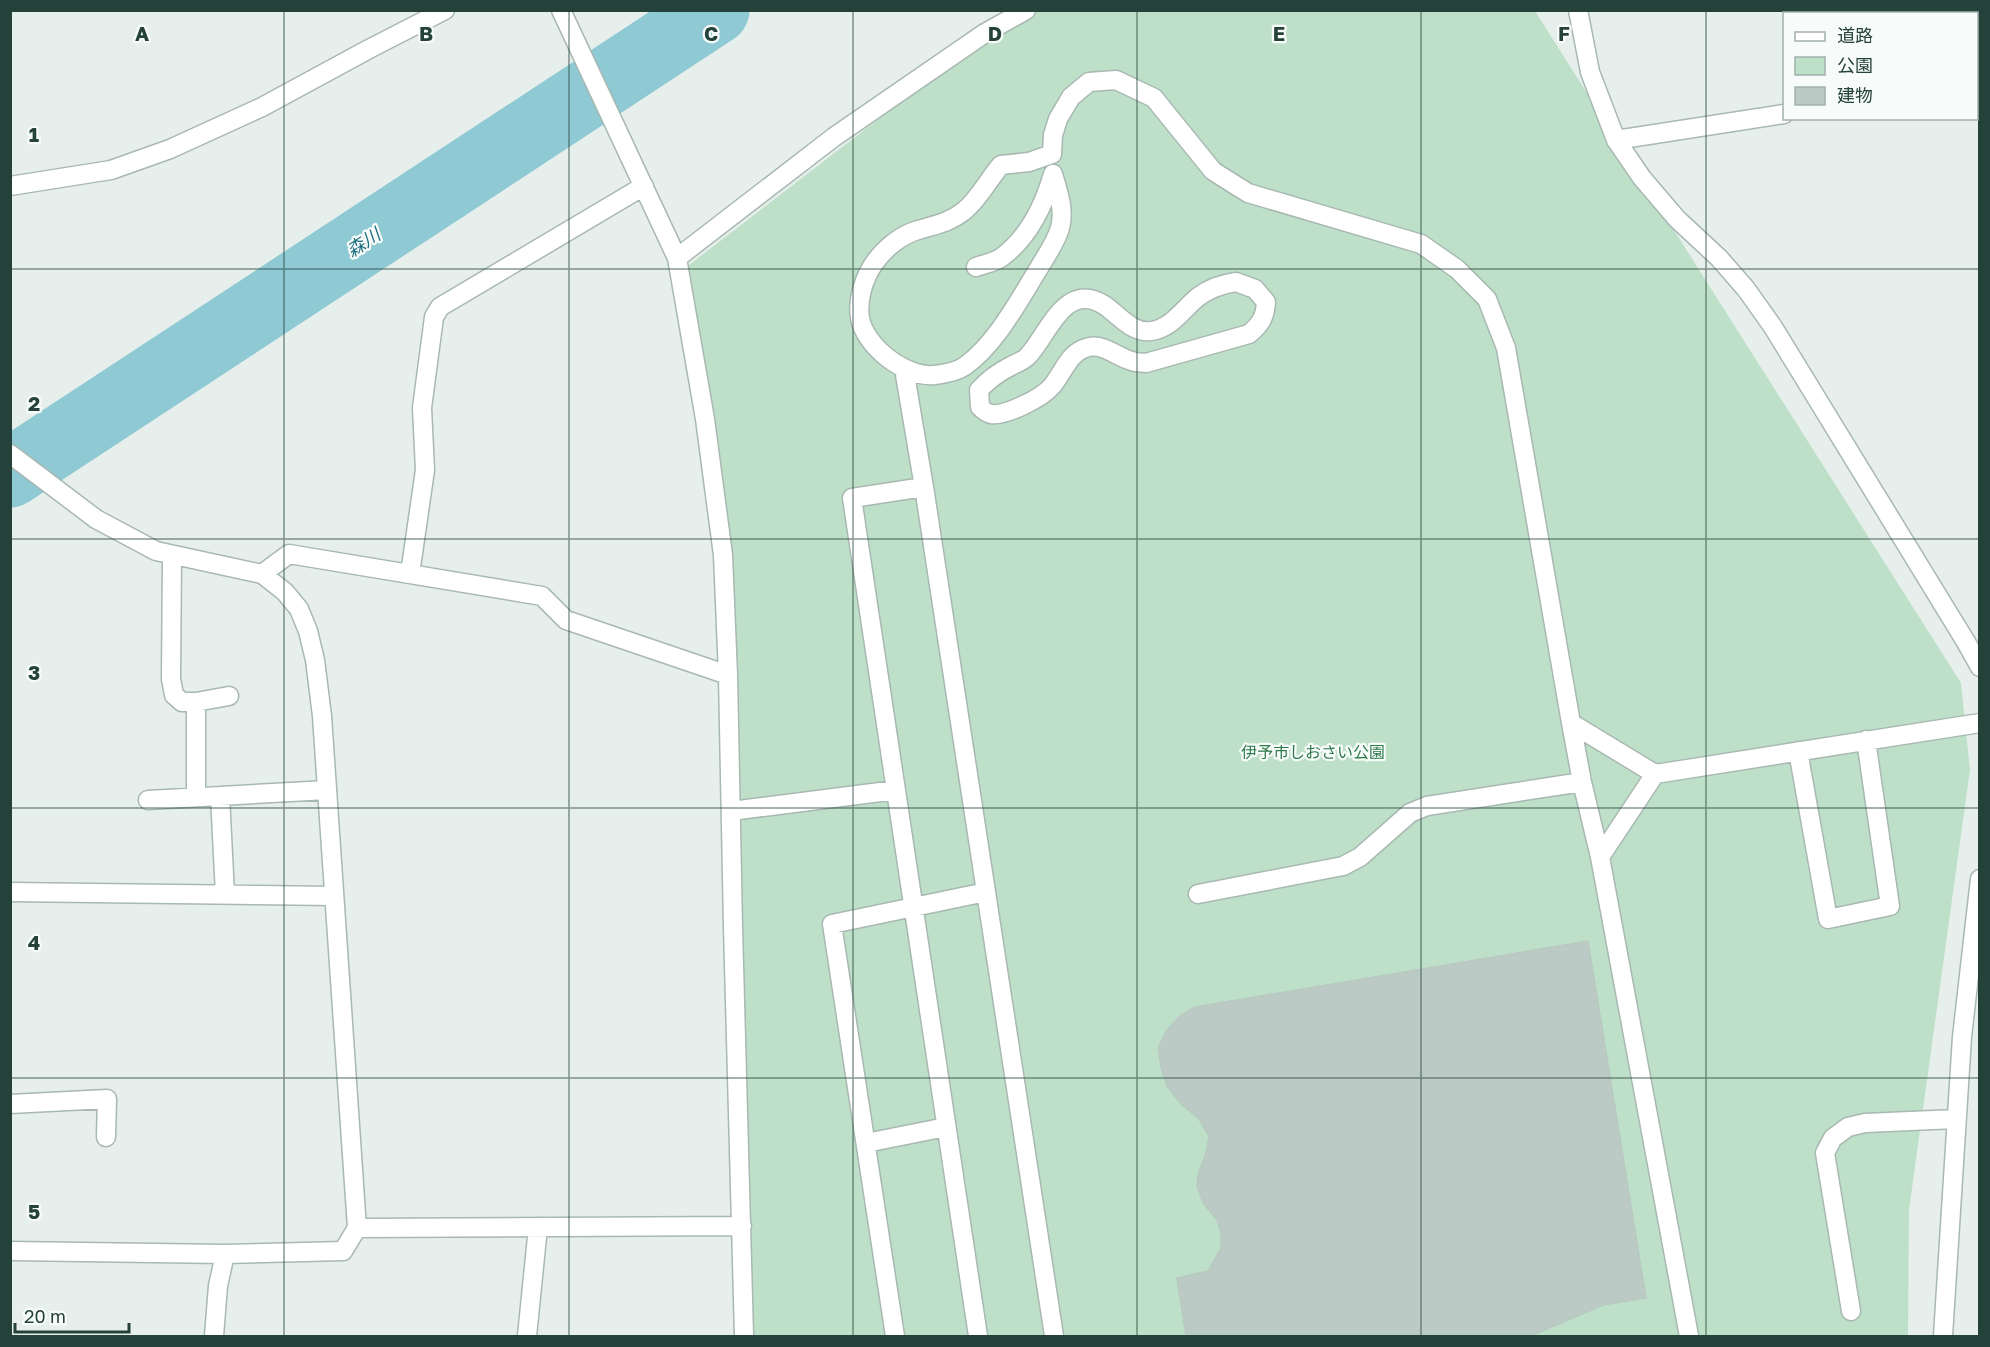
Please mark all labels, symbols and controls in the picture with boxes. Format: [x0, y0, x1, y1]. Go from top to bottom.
legend [1783, 12, 1978, 120]
text: A [135, 21, 149, 45]
text: B [419, 21, 433, 45]
text: C [704, 21, 718, 45]
text: D [988, 21, 1002, 45]
text: E [1273, 21, 1285, 45]
text: F [1558, 21, 1570, 45]
text: 道路 [1837, 24, 1873, 46]
text: 公園 [1837, 54, 1873, 76]
text: 建物 [1837, 84, 1873, 106]
text: 1 [29, 122, 39, 146]
water label: 森川 [342, 222, 386, 261]
text: 2 [28, 391, 40, 415]
text: 3 [28, 660, 40, 684]
park label: 伊予市しおさい公園 [1241, 742, 1385, 762]
text: 4 [28, 930, 40, 954]
text: 5 [28, 1199, 40, 1223]
scale bar [15, 1296, 129, 1334]
text: 20 m [24, 1305, 66, 1327]

